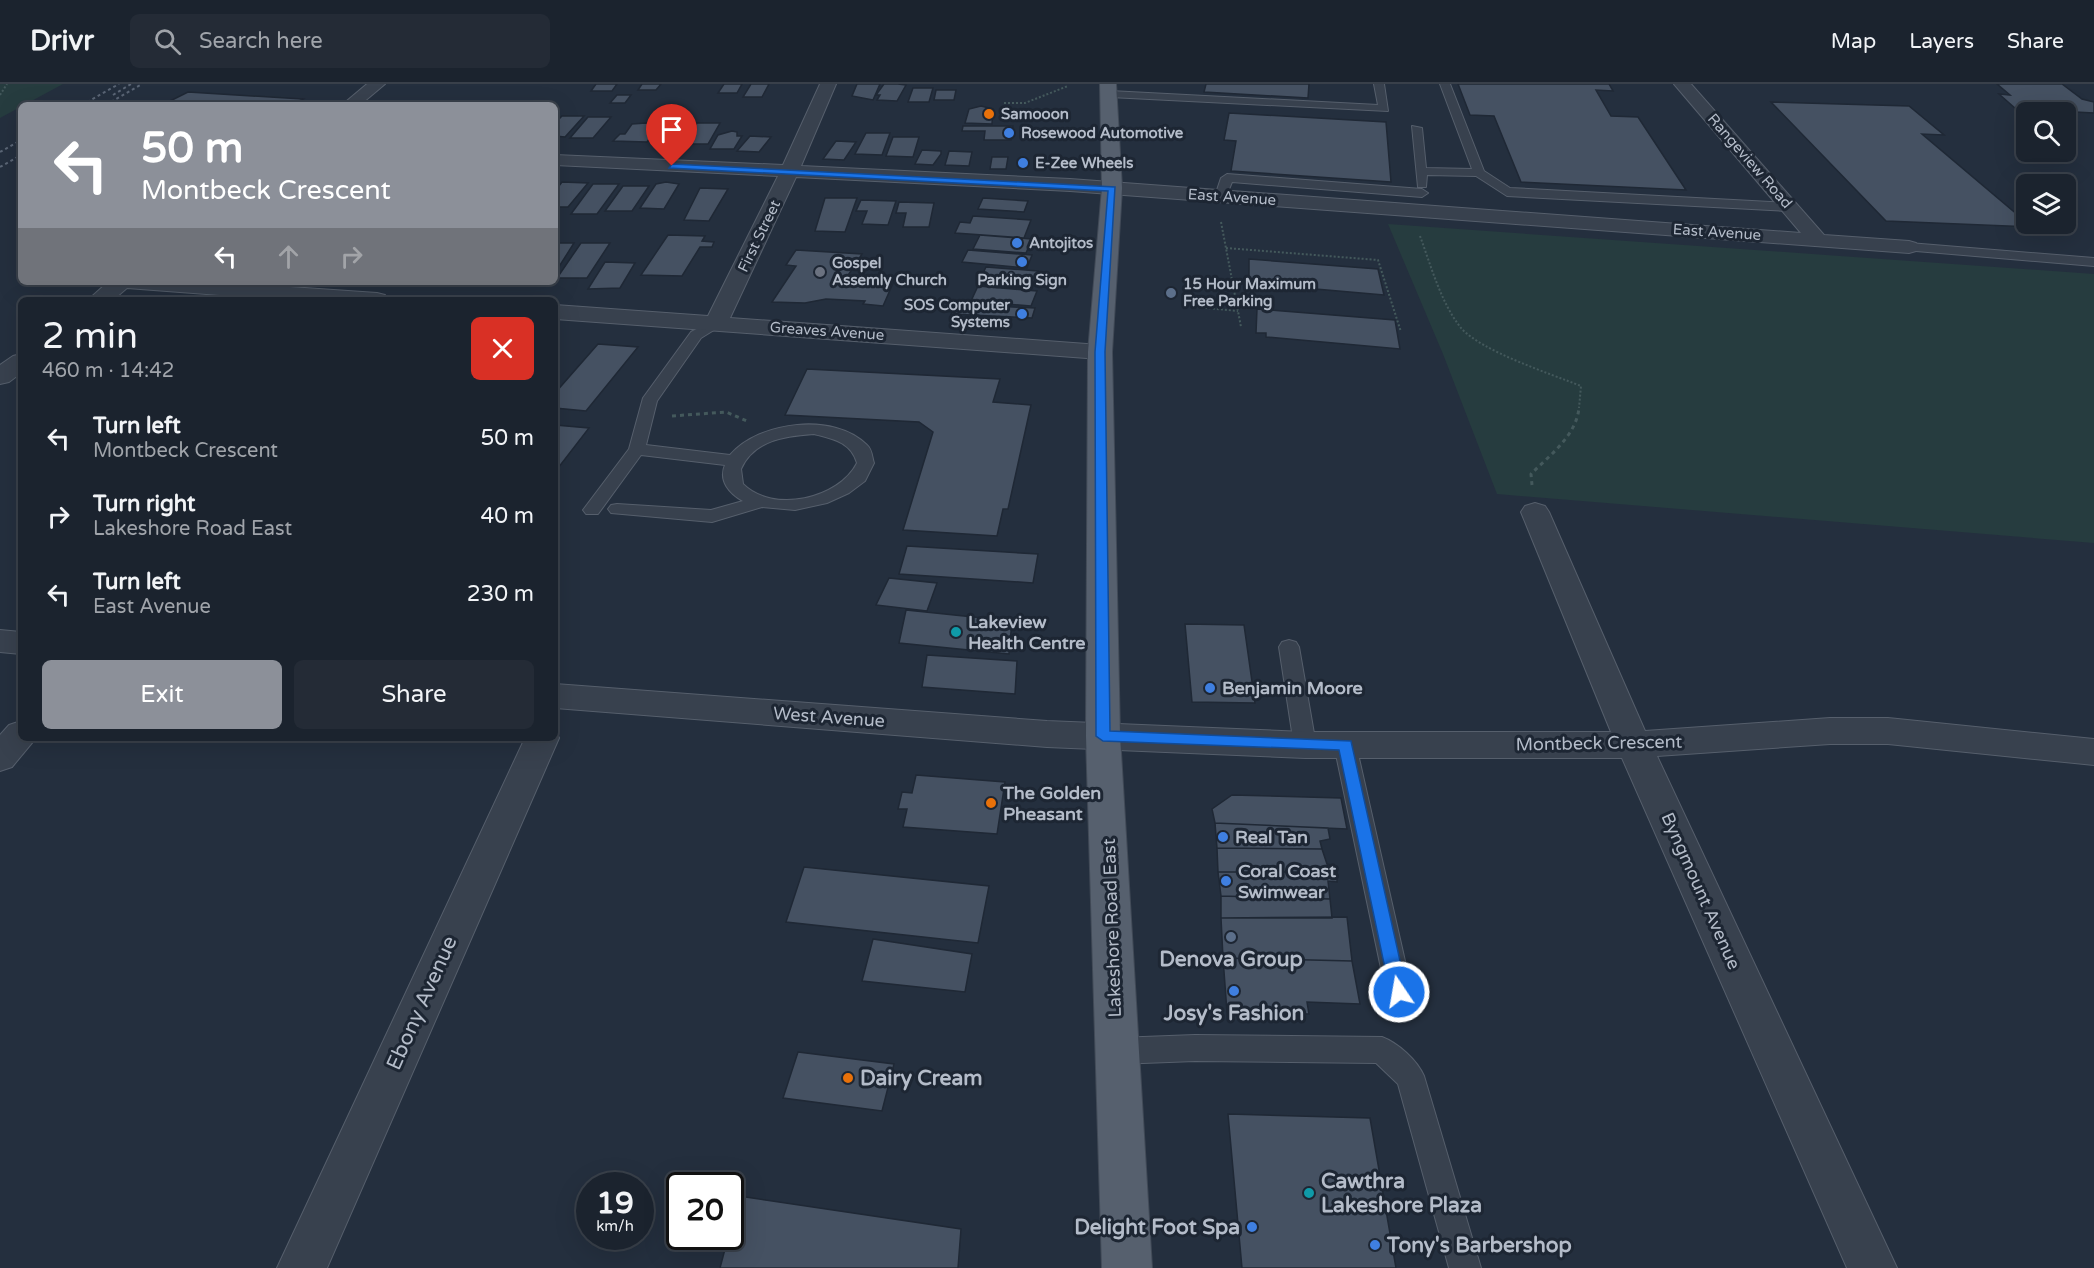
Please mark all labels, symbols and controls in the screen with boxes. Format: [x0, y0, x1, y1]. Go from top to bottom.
search box [130, 14, 550, 68]
text: Drivr [30, 24, 94, 58]
icon: search [151, 25, 184, 58]
text: Search here [199, 28, 323, 54]
text: Map [1831, 29, 1876, 54]
text: Layers [1909, 29, 1974, 54]
text: Share [2007, 29, 2064, 54]
map controls [2016, 102, 2076, 234]
button: search [2016, 102, 2076, 162]
pin [646, 104, 697, 166]
place label: Samooon [1001, 105, 1069, 123]
marker: Samooon [982, 107, 996, 121]
street label: Rangeview Road [1704, 110, 1796, 212]
icon: arrive [655, 113, 688, 146]
text: 50 m [141, 123, 243, 174]
place label: Rosewood Automotive [1021, 124, 1184, 142]
icon: left [42, 126, 120, 204]
marker: Rosewood Automotive [1002, 126, 1016, 140]
place label: E-Zee Wheels [1035, 154, 1133, 172]
marker: E-Zee Wheels [1016, 156, 1030, 170]
text: Montbeck Crescent [141, 174, 391, 207]
button: layers [2016, 174, 2076, 234]
street label: East Avenue [1187, 185, 1277, 209]
street label: First Street [734, 197, 784, 275]
street label: East Avenue [1672, 220, 1762, 244]
place label: Antojitos [1029, 234, 1093, 253]
marker: Antojitos [1010, 236, 1024, 250]
icon: left [209, 240, 242, 273]
icon: ahead [272, 240, 305, 273]
icon: right [335, 240, 368, 273]
place label: Gospel Assemly Church [832, 254, 947, 290]
marker: Parking Sign [1015, 255, 1029, 269]
marker: Gospel Assemly Church [813, 265, 827, 279]
place label: Parking Sign [977, 271, 1067, 290]
place label: 15 Hour Maximum Free Parking [1183, 275, 1316, 311]
marker: 15 Hour Maximum Free Parking [1164, 286, 1178, 300]
place label: SOS Computer Systems [904, 296, 1010, 332]
marker: SOS Computer Systems [1015, 307, 1029, 321]
text: 2 min [42, 315, 138, 358]
button: close [471, 317, 534, 380]
street label: Greaves Avenue [769, 318, 885, 344]
text: 460 m · 14:42 [42, 359, 174, 383]
text: Turn left [93, 413, 181, 439]
icon: left [42, 422, 75, 455]
text: 50 m [480, 425, 534, 451]
text: Montbeck Crescent [93, 439, 278, 463]
text: Turn right [93, 491, 195, 517]
icon: right [42, 500, 75, 533]
text: 40 m [480, 503, 534, 529]
text: Lakeshore Road East [93, 517, 292, 541]
text: Turn left [93, 569, 181, 595]
icon: left [42, 578, 75, 611]
text: 230 m [467, 581, 534, 607]
text: East Avenue [93, 595, 211, 619]
place label: Lakeview Health Centre [968, 611, 1086, 654]
marker: Lakeview Health Centre [949, 625, 963, 639]
button: Exit [42, 660, 282, 729]
button: Share [294, 660, 534, 729]
place label: Benjamin Moore [1222, 677, 1363, 699]
marker: Benjamin Moore [1203, 681, 1217, 695]
street label: West Avenue [772, 702, 886, 732]
street label: Montbeck Crescent [1516, 731, 1683, 755]
place label: The Golden Pheasant [1002, 782, 1101, 825]
marker: The Golden Pheasant [984, 796, 998, 810]
street label: Byngmount Avenue [1657, 809, 1745, 973]
place label: Real Tan [1235, 826, 1308, 848]
marker: Real Tan [1216, 830, 1230, 844]
street label: Lakeshore Road East [1098, 838, 1126, 1018]
place label: Coral Coast Swimwear [1238, 860, 1336, 903]
marker: Coral Coast Swimwear [1219, 874, 1233, 888]
marker: Denova Group [1224, 930, 1238, 944]
street label: Ebony Avenue [381, 932, 463, 1074]
place label: Denova Group [1159, 947, 1303, 972]
position arrow [1367, 960, 1431, 1024]
marker: Josy's Fashion [1227, 984, 1241, 998]
place label: Josy's Fashion [1163, 1001, 1304, 1026]
place label: Dairy Cream [860, 1066, 983, 1091]
marker: Dairy Cream [841, 1071, 855, 1085]
place label: Cawthra Lakeshore Plaza [1321, 1169, 1482, 1218]
speed limit sign: 20 [666, 1172, 744, 1250]
text: 19 [596, 1185, 634, 1222]
marker: Cawthra Lakeshore Plaza [1302, 1186, 1316, 1200]
place label: Delight Foot Spa [1074, 1215, 1240, 1240]
text: km/h [596, 1217, 634, 1235]
marker: Delight Foot Spa [1245, 1220, 1259, 1234]
place label: Tony's Barbershop [1386, 1233, 1572, 1258]
marker: Tony's Barbershop [1368, 1238, 1382, 1252]

